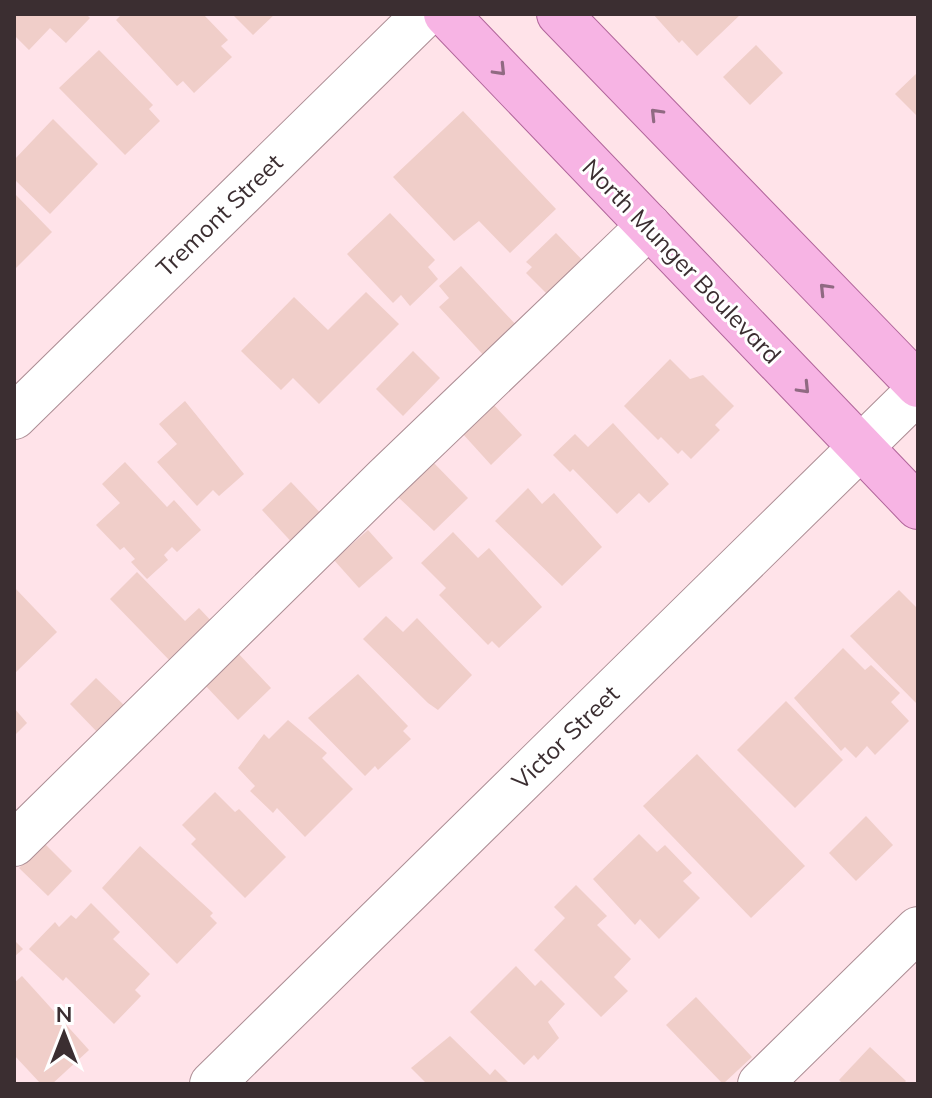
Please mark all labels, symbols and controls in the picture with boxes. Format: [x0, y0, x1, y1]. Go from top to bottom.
one-way arrow [491, 61, 505, 76]
one-way arrow [651, 109, 665, 123]
street label: Tremont Street [150, 147, 288, 283]
street label: North Munger Boulevard [576, 152, 788, 370]
one-way arrow [820, 284, 834, 298]
one-way arrow [795, 379, 809, 393]
street label: Victor Street [505, 678, 625, 796]
north arrow [24, 994, 104, 1074]
text: N [56, 1000, 72, 1028]

